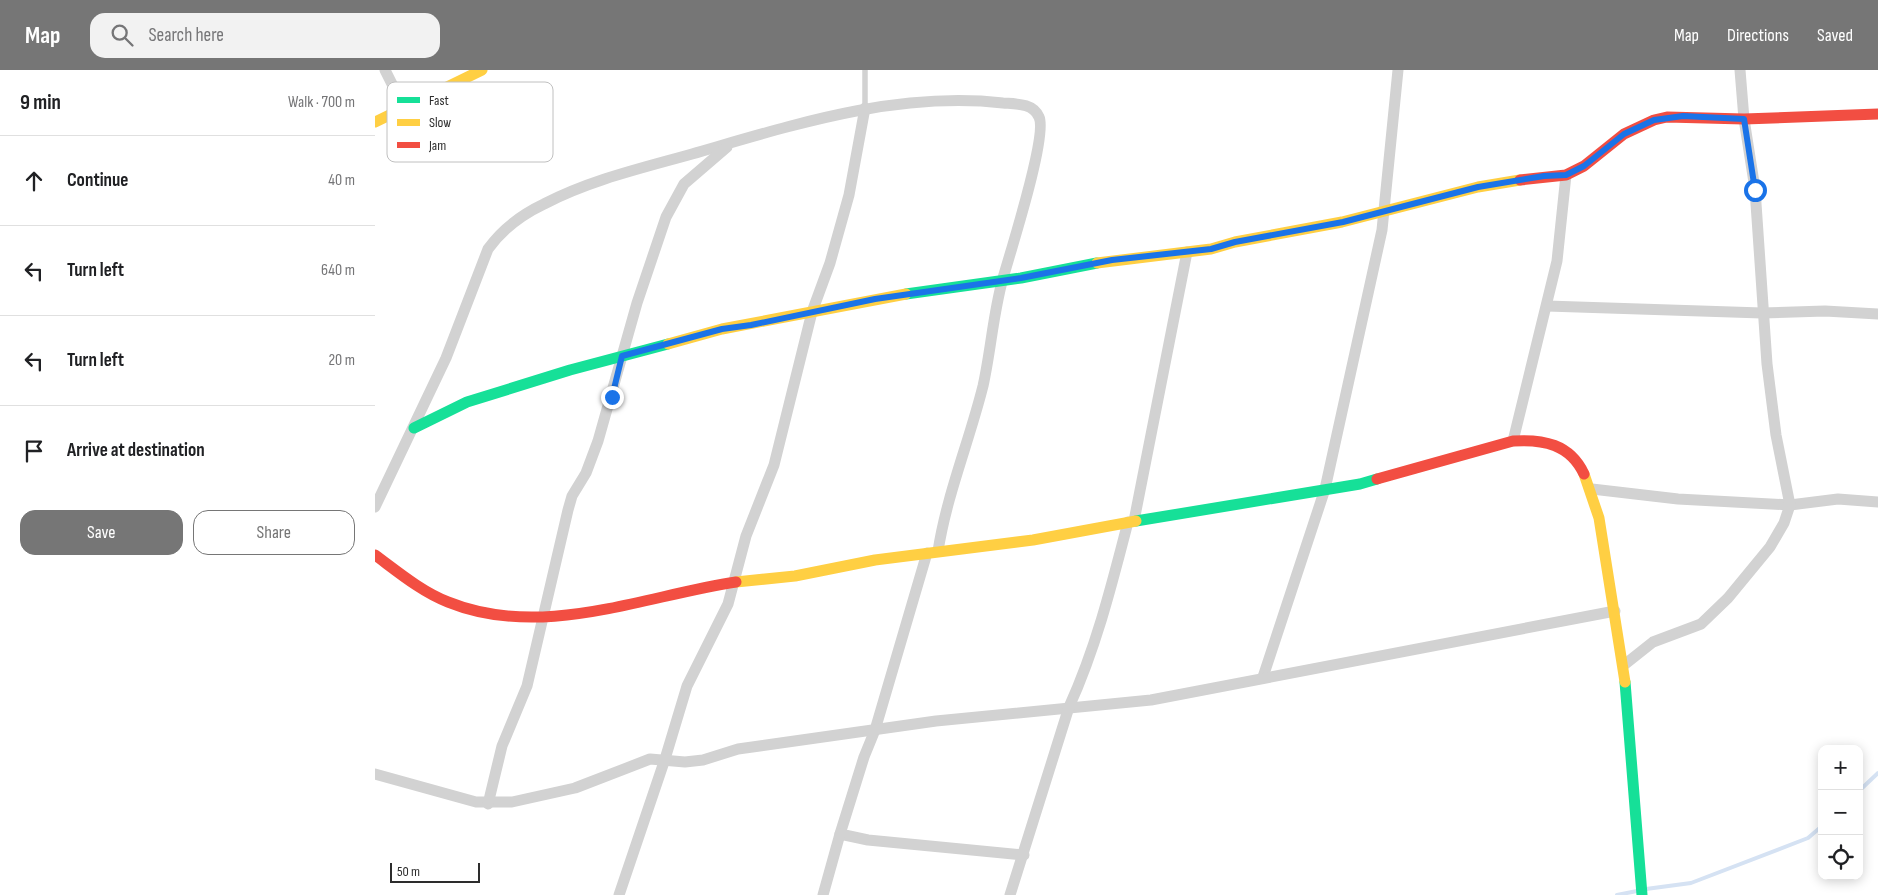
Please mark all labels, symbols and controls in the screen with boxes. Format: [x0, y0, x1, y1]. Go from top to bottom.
search box [90, 13, 440, 58]
text: Map [25, 21, 60, 50]
icon: search [108, 21, 136, 49]
text: Search here [148, 24, 224, 47]
text: Map [1674, 25, 1699, 46]
text: Directions [1727, 25, 1789, 46]
text: Saved [1817, 25, 1853, 46]
legend [387, 82, 553, 162]
text: 9 min [20, 90, 61, 115]
text: Fast [429, 92, 449, 109]
text: Walk · 700 m [288, 93, 355, 112]
text: Slow [429, 114, 451, 131]
text: Jam [428, 137, 446, 154]
icon: ahead [20, 167, 48, 195]
text: Continue [67, 169, 128, 192]
text: 40 m [328, 171, 355, 190]
route start [1744, 179, 1767, 202]
icon: left [20, 257, 48, 285]
text: Turn left [67, 259, 124, 282]
text: 640 m [321, 261, 355, 280]
icon: left [20, 347, 48, 375]
text: Turn left [67, 349, 124, 372]
text: 20 m [328, 351, 355, 370]
route end [601, 386, 624, 409]
icon: arrive [20, 437, 48, 465]
text: Arrive at destination [67, 439, 205, 462]
button: Save [20, 510, 183, 555]
button: Share [193, 510, 355, 555]
map controls [1818, 745, 1863, 880]
button: + [1818, 745, 1863, 790]
button: − [1818, 790, 1863, 835]
button: locate [1818, 835, 1863, 880]
scale bar [390, 860, 480, 883]
text: 50 m [397, 863, 420, 880]

